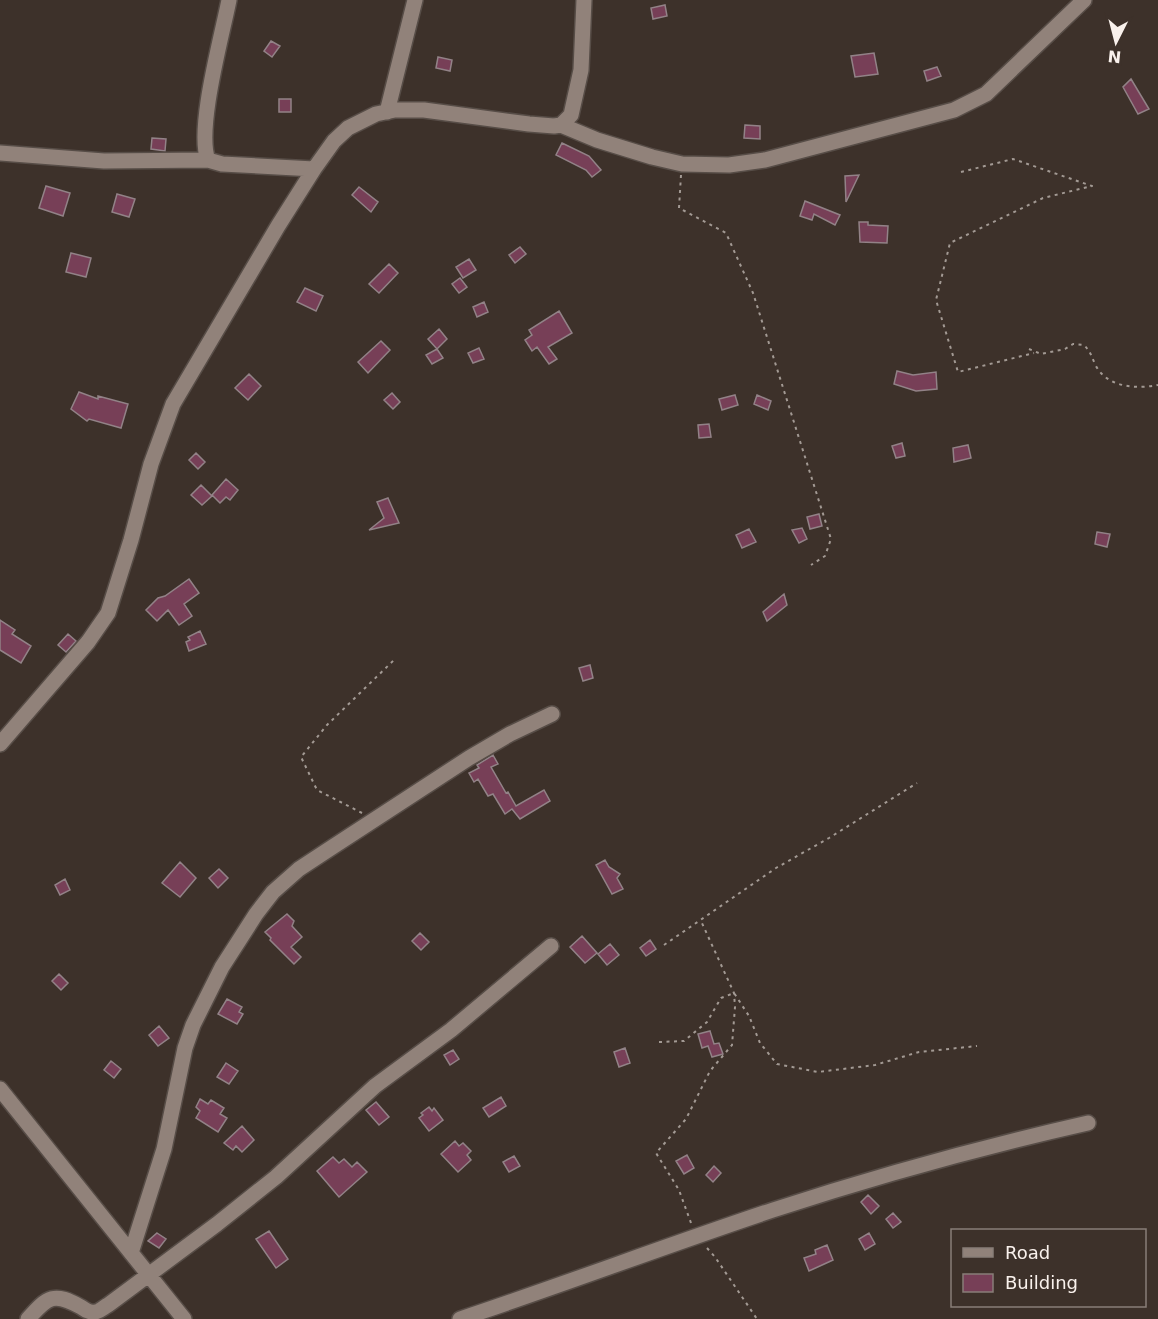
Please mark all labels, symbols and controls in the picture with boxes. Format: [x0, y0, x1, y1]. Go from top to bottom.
north arrow [1086, 12, 1146, 72]
text: N [1107, 46, 1122, 67]
legend [951, 1229, 1146, 1307]
text: Road [1005, 1242, 1050, 1263]
text: Building [1005, 1272, 1078, 1293]

